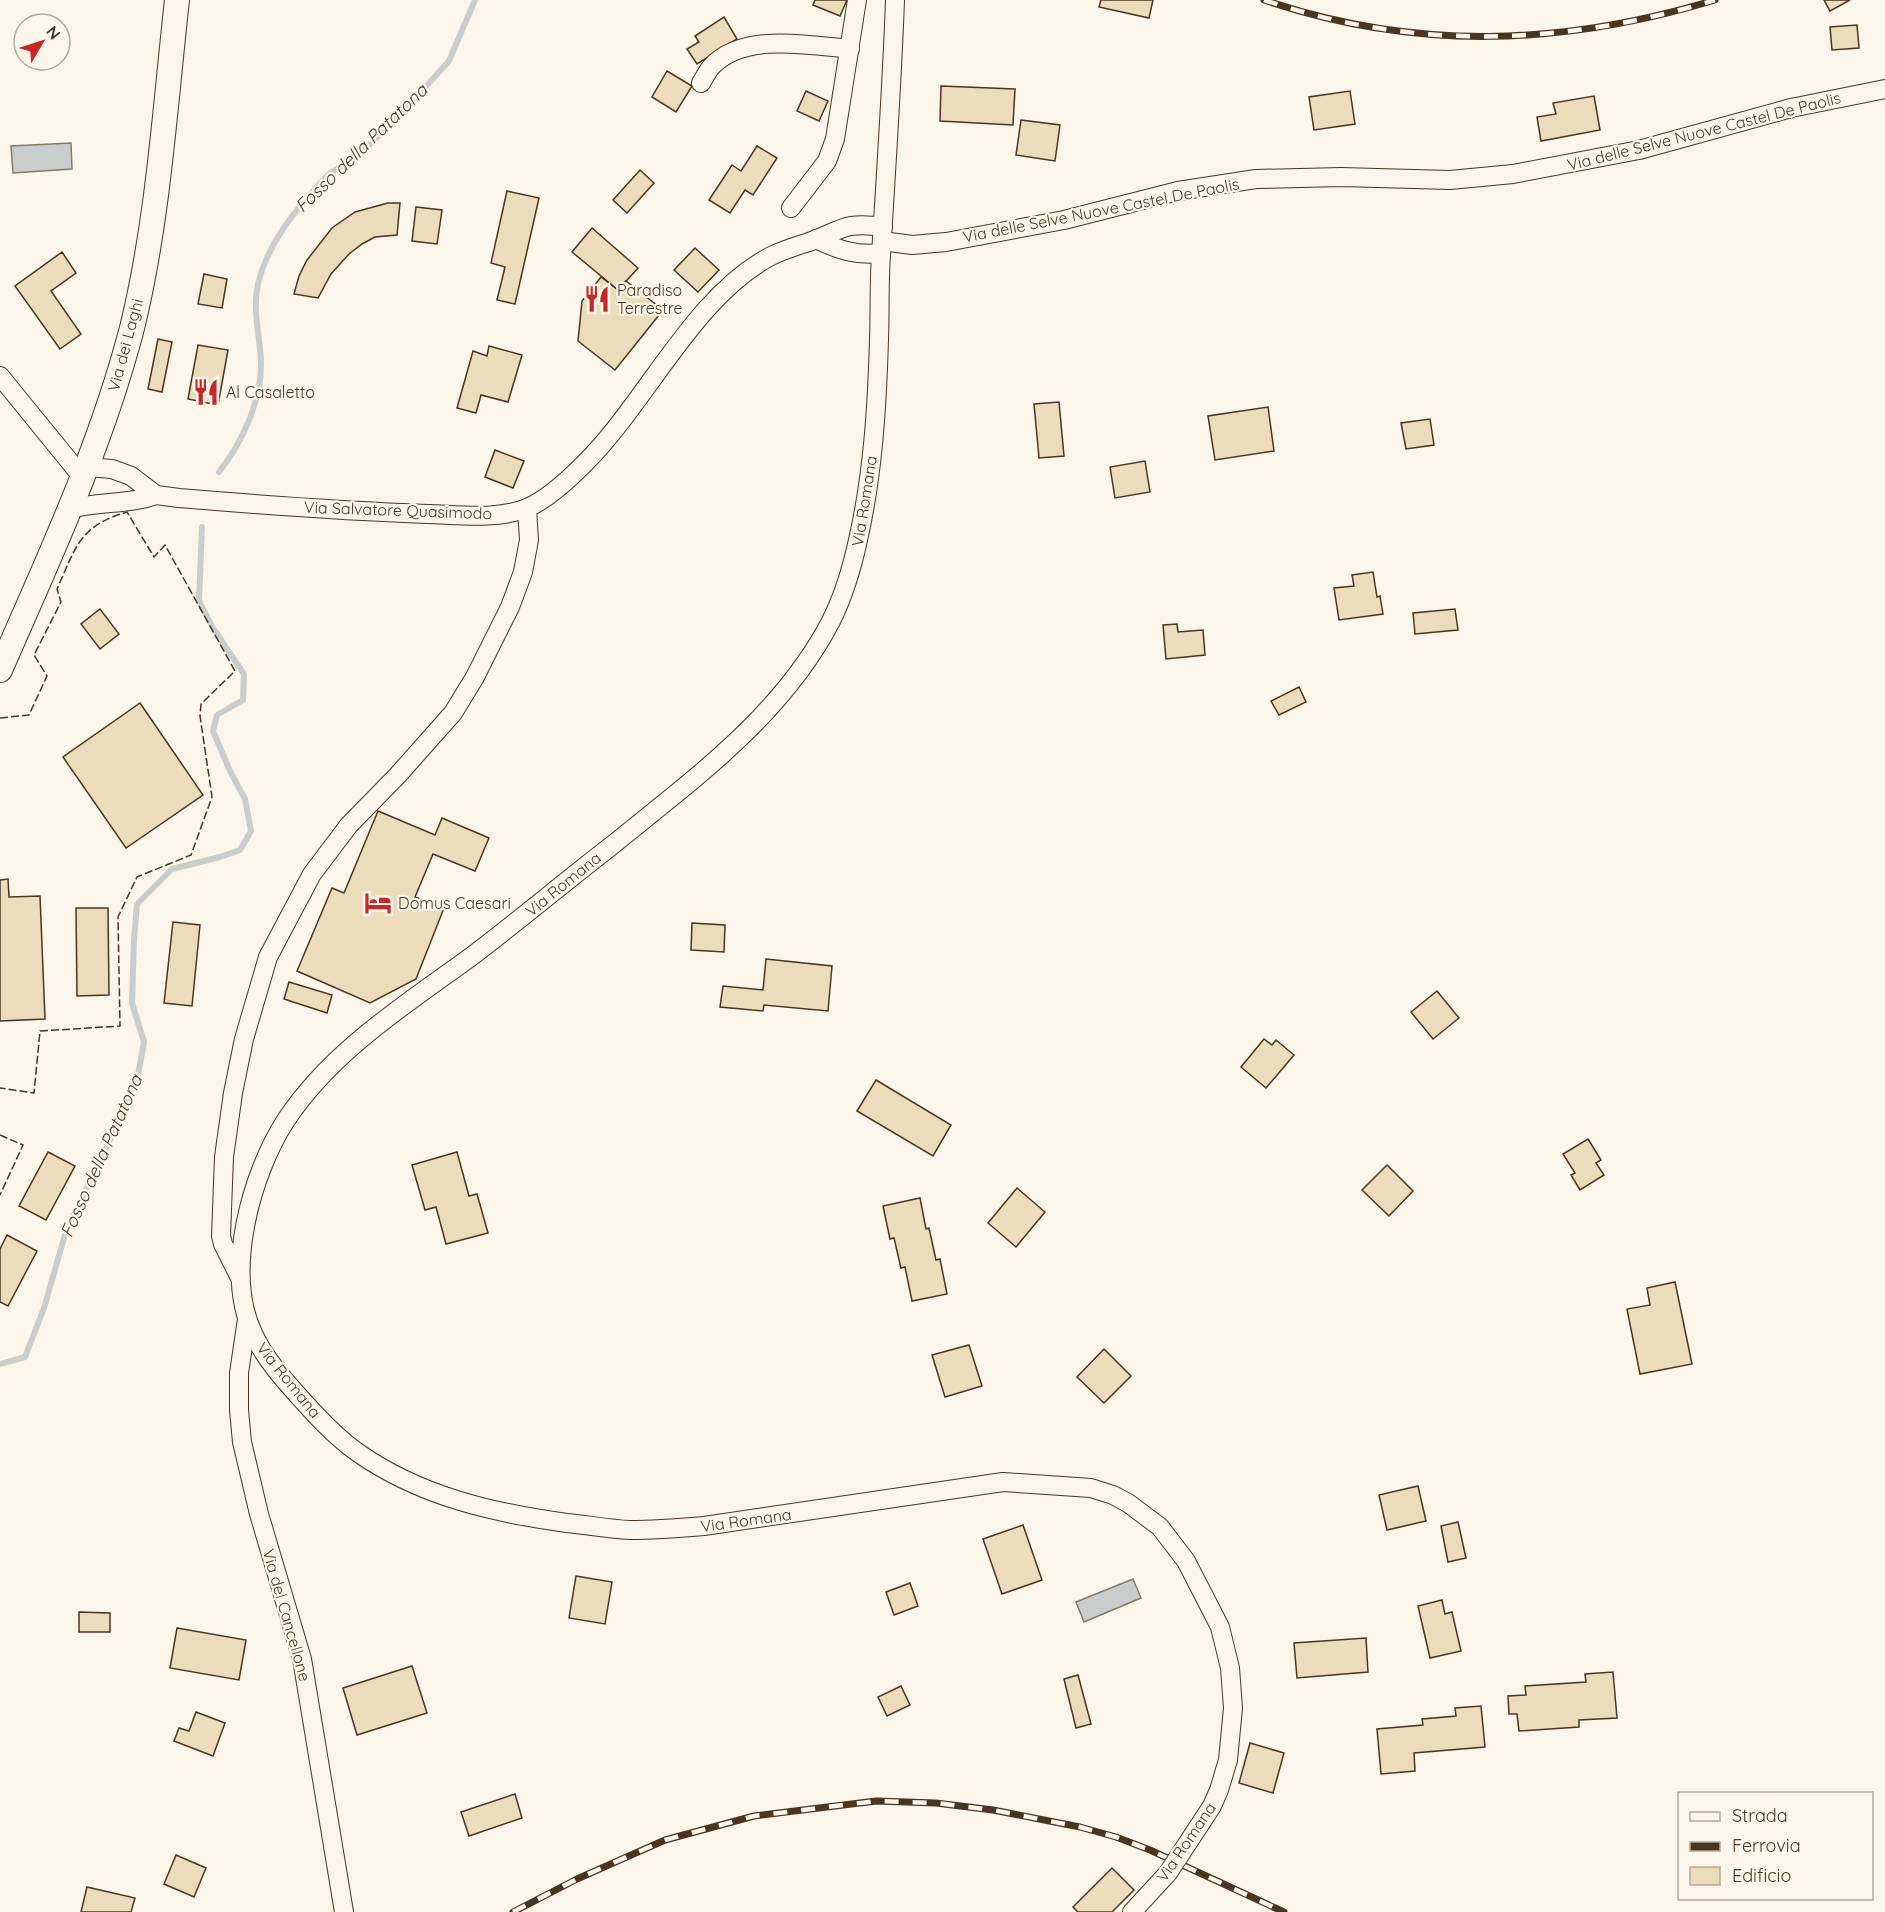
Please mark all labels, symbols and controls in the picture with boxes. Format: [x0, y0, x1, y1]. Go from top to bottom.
north arrow [12, 12, 72, 72]
text: N [42, 22, 65, 43]
water label: Fosso della Patatona [290, 78, 433, 217]
street label: Via delle Selve Nuove Castel De Paolis [1565, 87, 1843, 175]
street label: Via delle Selve Nuove Castel De Paolis [961, 173, 1241, 247]
place label: Paradiso Terrestre [617, 280, 683, 318]
restaurant icon: Paradiso Terrestre [582, 284, 612, 314]
street label: Via dei Laghi [103, 296, 147, 394]
restaurant icon: Al Casaletto [191, 377, 221, 407]
place label: Al Casaletto [226, 382, 315, 402]
street label: Via Romana [847, 454, 881, 548]
street label: Via Salvatore Quasimodo [304, 497, 492, 523]
street label: Via Romana [521, 847, 605, 921]
hotel icon: Domus Caesari [363, 888, 393, 918]
place label: Domus Caesari [398, 893, 511, 913]
water label: Fosso della Patatona [55, 1070, 148, 1241]
street label: Via Romana [252, 1338, 326, 1422]
street label: Via Romana [699, 1504, 793, 1536]
street label: Via del Cancellone [259, 1546, 315, 1684]
legend [1678, 1792, 1873, 1900]
street label: Via Romana [1152, 1798, 1220, 1886]
text: Strada [1732, 1804, 1788, 1827]
text: Ferrovia [1732, 1834, 1801, 1857]
text: Edificio [1732, 1864, 1791, 1887]

